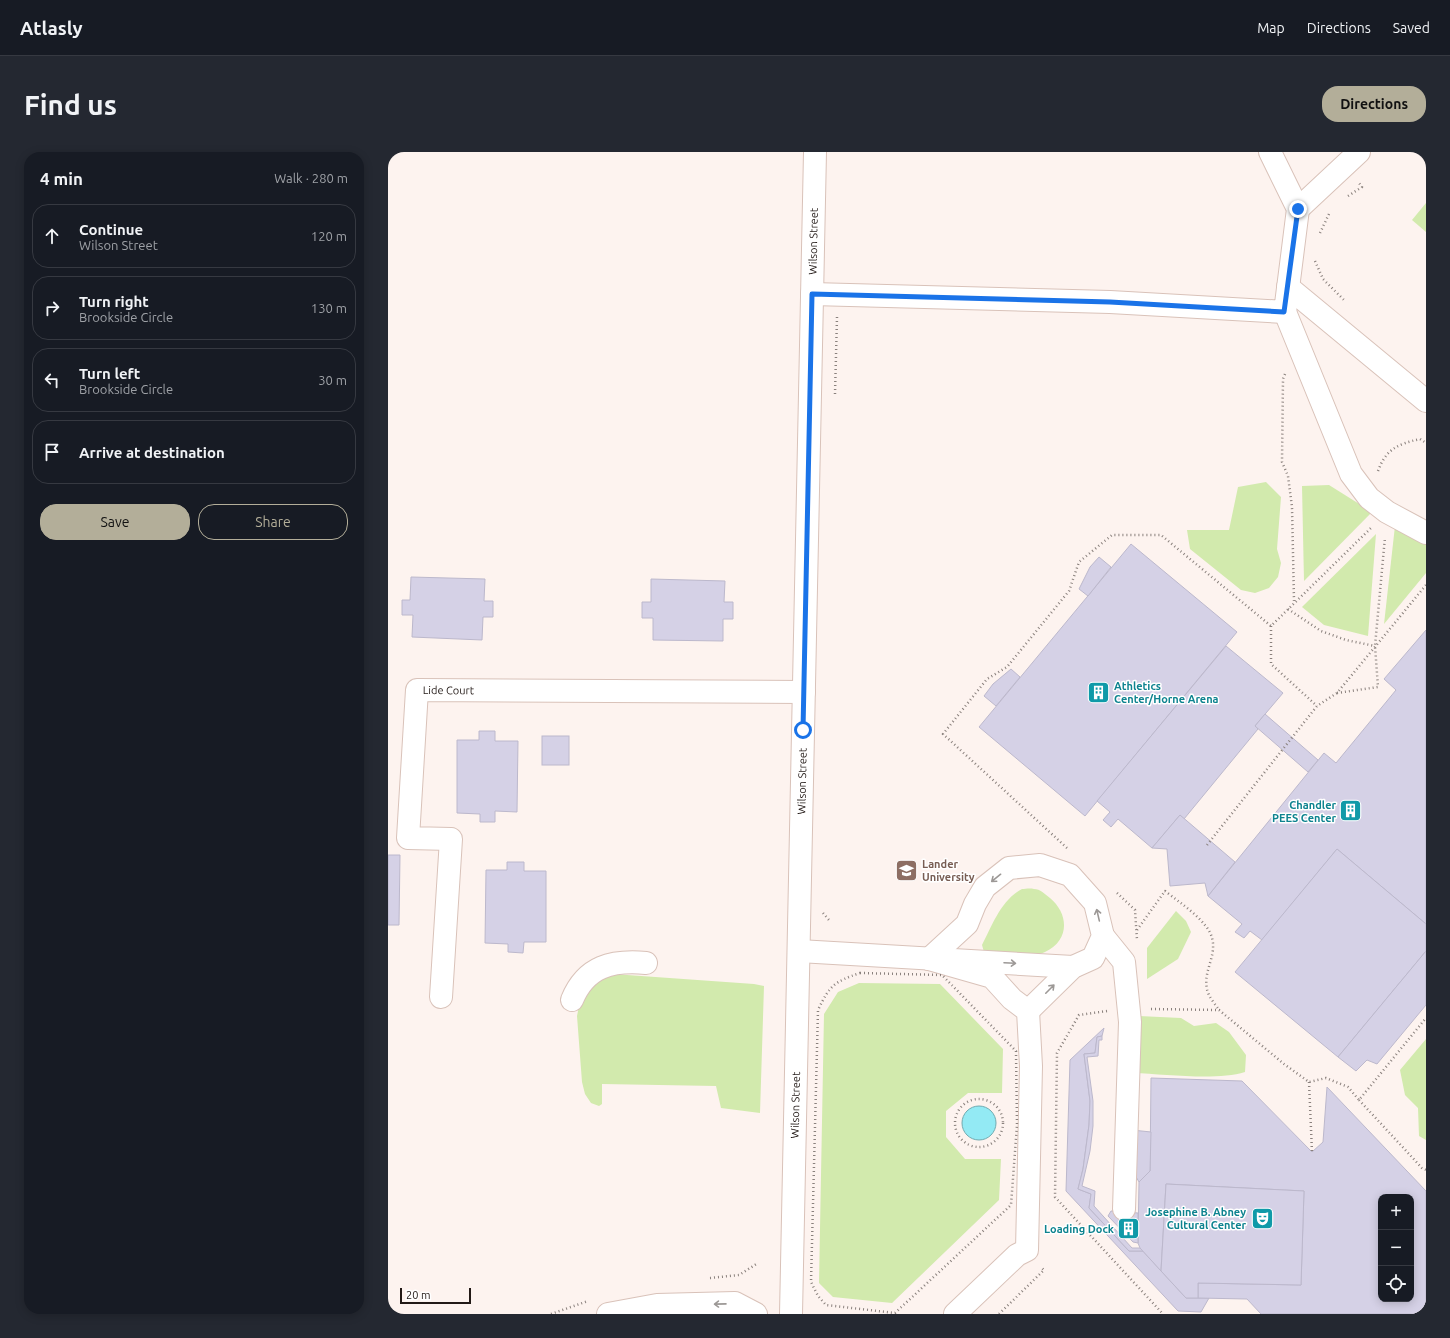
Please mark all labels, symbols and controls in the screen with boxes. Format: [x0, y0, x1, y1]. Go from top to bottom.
text: Atlasly [20, 17, 83, 39]
text: Map [1257, 20, 1285, 36]
text: Directions [1307, 20, 1371, 36]
text: Saved [1393, 20, 1430, 36]
button: Directions [1322, 86, 1426, 122]
text: Find us [24, 89, 117, 120]
text: 4 min [40, 169, 83, 188]
text: Walk · 280 m [274, 171, 348, 185]
route end [1289, 200, 1307, 218]
street label: Wilson Street [806, 207, 820, 275]
text: Continue [79, 221, 143, 238]
icon: ahead [41, 225, 63, 247]
text: 120 m [311, 229, 347, 243]
text: Wilson Street [79, 238, 158, 252]
text: Turn right [79, 293, 149, 310]
icon: right [41, 297, 63, 319]
text: 130 m [311, 301, 347, 315]
text: Brookside Circle [79, 310, 173, 324]
text: Turn left [79, 365, 140, 382]
icon: left [41, 369, 63, 391]
text: 30 m [318, 373, 347, 387]
text: Brookside Circle [79, 382, 173, 396]
icon: arrive [41, 441, 63, 463]
text: Arrive at destination [79, 444, 225, 461]
button: Save [40, 504, 190, 540]
button: Share [198, 504, 348, 540]
building icon: Athletics Center/Horne Arena [1085, 679, 1111, 705]
place label: Athletics Center/Horne Arena [1114, 680, 1219, 705]
street label: Lide Court [423, 684, 475, 696]
route start [794, 721, 812, 739]
street label: Wilson Street [795, 747, 809, 815]
building icon: Chandler PEES Center [1338, 798, 1364, 824]
place label: Chandler PEES Center [1272, 799, 1336, 824]
school or university icon: Lander University [894, 857, 920, 883]
place label: Lander University [922, 858, 975, 883]
one-way arrow [990, 874, 1001, 883]
one-way arrow [1094, 909, 1101, 922]
one-way arrow [1003, 959, 1016, 967]
one-way arrow [1045, 984, 1055, 994]
street label: Wilson Street [789, 1071, 802, 1139]
map controls [1378, 1194, 1414, 1302]
button: + [1378, 1194, 1414, 1230]
theatre icon: Josephine B. Abney Cultural Center [1249, 1205, 1275, 1231]
place label: Josephine B. Abney Cultural Center [1145, 1206, 1246, 1231]
building icon: Loading Dock [1116, 1216, 1142, 1242]
place label: Loading Dock [1044, 1223, 1115, 1235]
button: − [1378, 1230, 1414, 1266]
button: locate [1378, 1266, 1414, 1302]
scale bar [400, 1286, 471, 1305]
text: 20 m [406, 1289, 430, 1301]
one-way arrow [714, 1300, 727, 1307]

